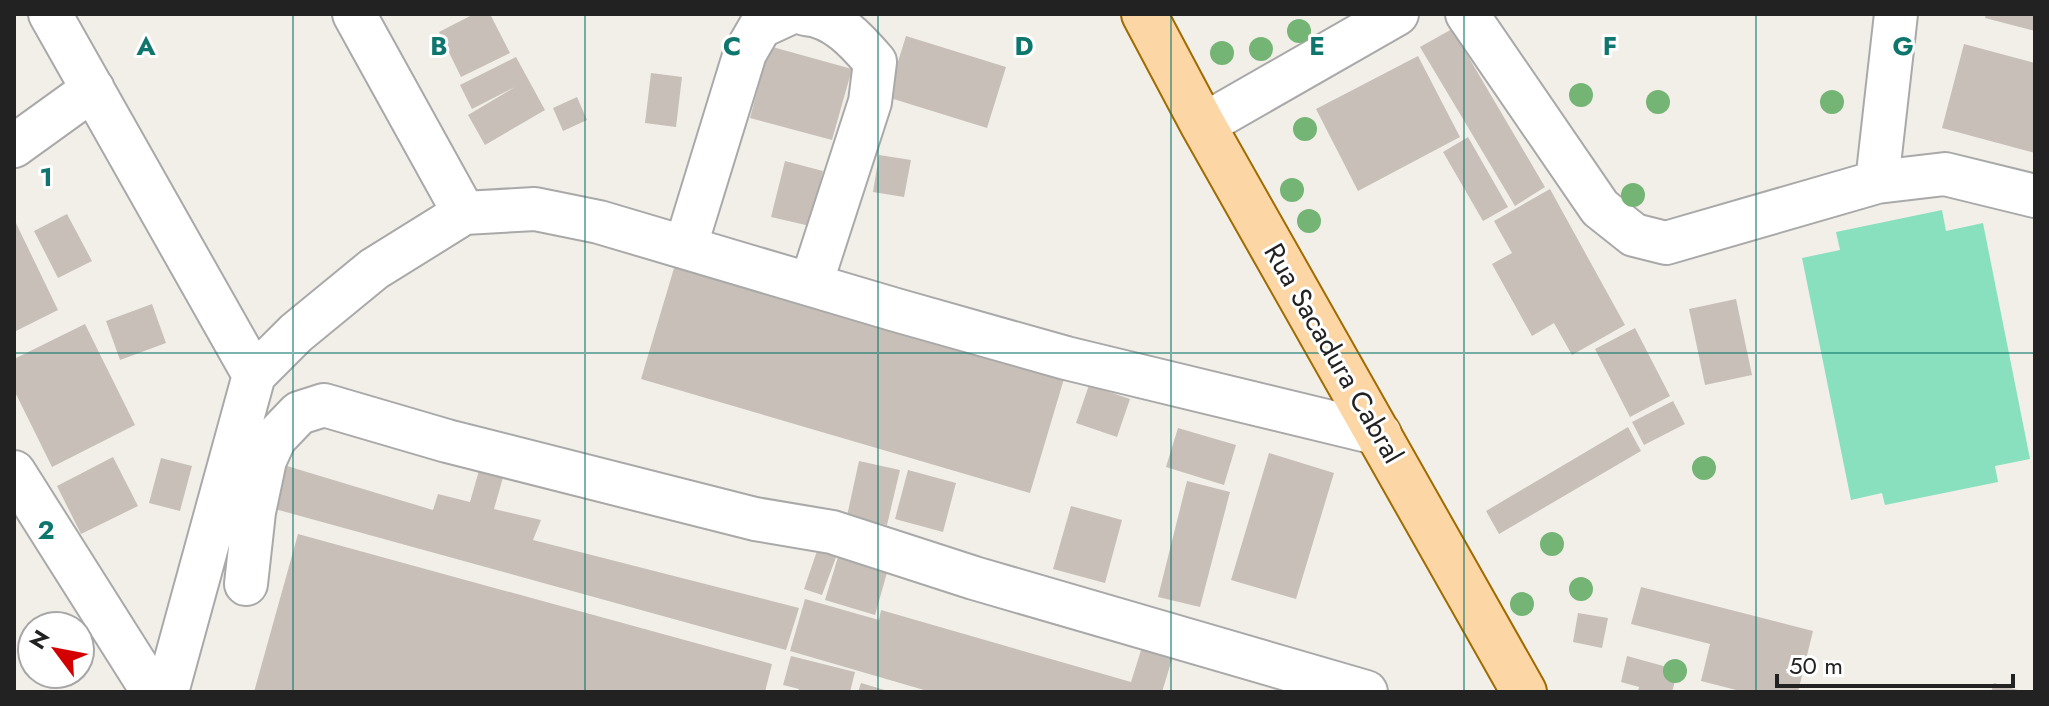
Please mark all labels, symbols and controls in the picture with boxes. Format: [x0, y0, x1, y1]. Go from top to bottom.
text: A [135, 27, 156, 65]
text: B [430, 27, 448, 65]
text: C [723, 27, 741, 65]
text: D [1014, 27, 1034, 65]
text: E [1309, 27, 1325, 65]
text: F [1603, 27, 1617, 65]
text: G [1892, 27, 1914, 65]
text: 1 [39, 158, 53, 196]
street label: Rua Sacadura Cabral [1254, 236, 1413, 471]
text: 2 [37, 511, 55, 549]
north arrow [16, 610, 96, 690]
text: N [21, 624, 57, 655]
scale bar [1777, 638, 2013, 688]
text: 50 m [1789, 648, 1843, 683]

